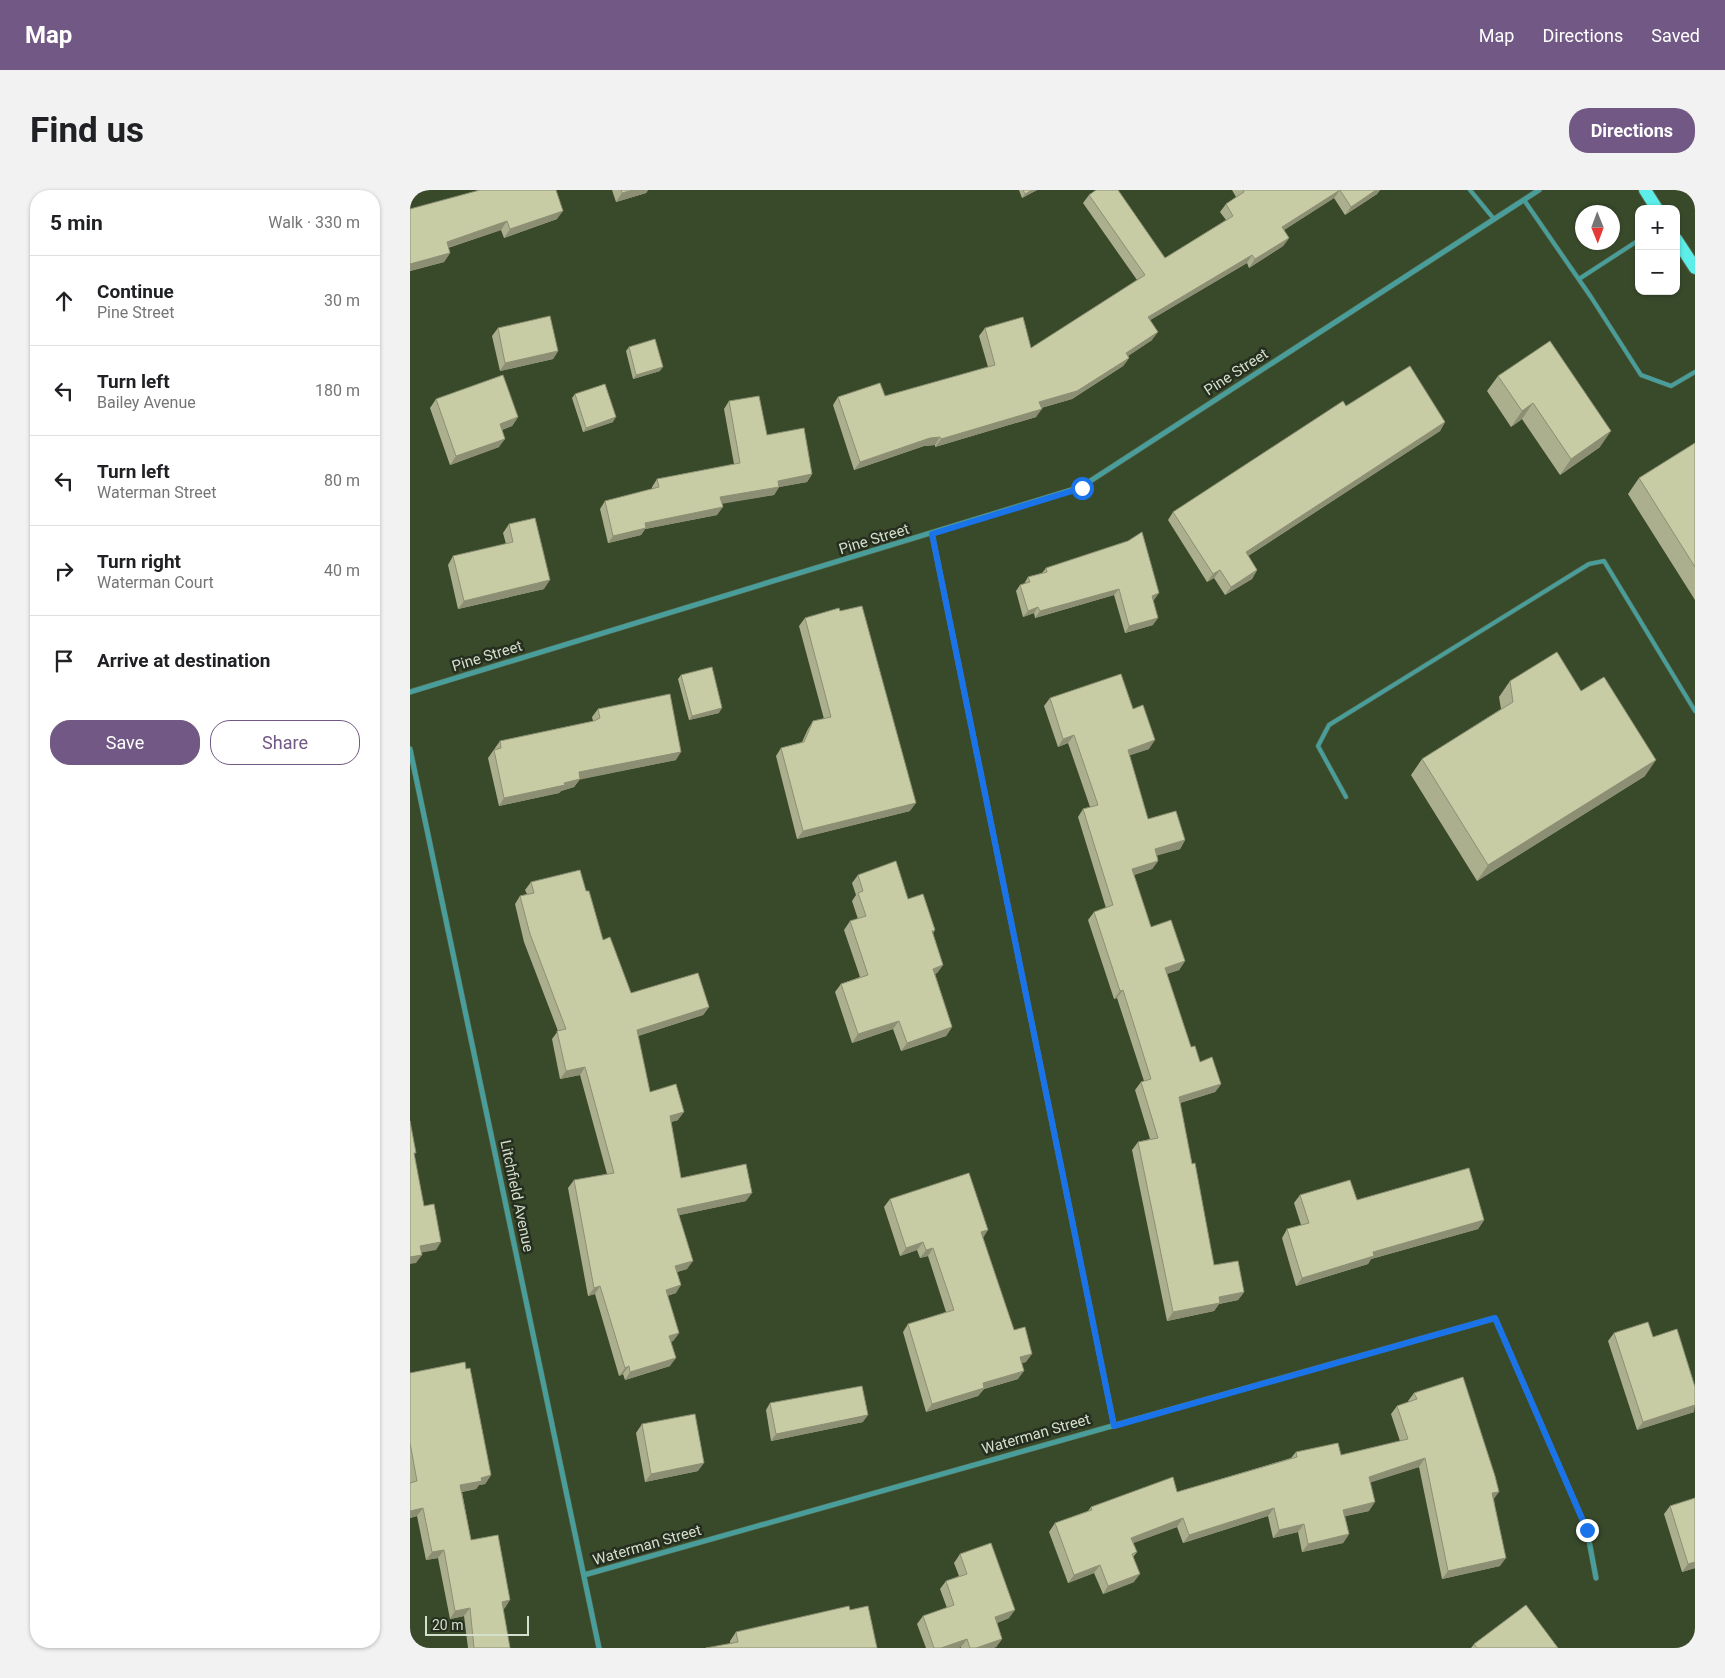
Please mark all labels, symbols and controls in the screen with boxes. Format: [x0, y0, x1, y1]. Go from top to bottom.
text: Map [25, 21, 72, 49]
text: Map [1479, 25, 1514, 46]
text: Directions [1542, 25, 1623, 46]
text: Saved [1651, 25, 1700, 46]
button: Directions [1569, 108, 1695, 153]
text: Find us [30, 110, 144, 151]
north arrow [1575, 205, 1620, 250]
map controls [1635, 205, 1680, 295]
button: + [1635, 205, 1680, 250]
text: 5 min [50, 211, 103, 235]
text: Walk · 330 m [268, 213, 360, 232]
button: − [1635, 250, 1680, 295]
text: Continue [97, 280, 174, 303]
icon: ahead [50, 287, 78, 315]
text: 30 m [324, 291, 360, 310]
text: Pine Street [97, 303, 174, 322]
street label: Pine Street [1201, 345, 1271, 399]
text: Turn left [97, 370, 170, 393]
icon: left [50, 377, 78, 405]
text: 180 m [315, 381, 360, 400]
text: Bailey Avenue [97, 393, 196, 412]
text: Turn left [97, 460, 170, 483]
icon: left [50, 467, 78, 495]
text: 80 m [324, 471, 360, 490]
route start [1071, 477, 1094, 500]
text: Waterman Street [97, 483, 217, 502]
street label: Pine Street [837, 520, 911, 558]
text: Turn right [97, 550, 181, 573]
icon: right [50, 557, 78, 585]
text: 40 m [324, 561, 360, 580]
text: Waterman Court [97, 573, 214, 592]
street label: Pine Street [450, 637, 524, 675]
icon: arrive [50, 647, 78, 675]
text: Arrive at destination [97, 649, 270, 672]
button: Save [50, 720, 200, 765]
button: Share [210, 720, 360, 765]
street label: Litchfield Avenue [496, 1138, 538, 1254]
street label: Waterman Street [980, 1410, 1092, 1458]
route end [1576, 1519, 1599, 1542]
street label: Waterman Street [591, 1521, 703, 1569]
scale bar [425, 1613, 529, 1636]
text: 20 m [432, 1617, 464, 1633]

